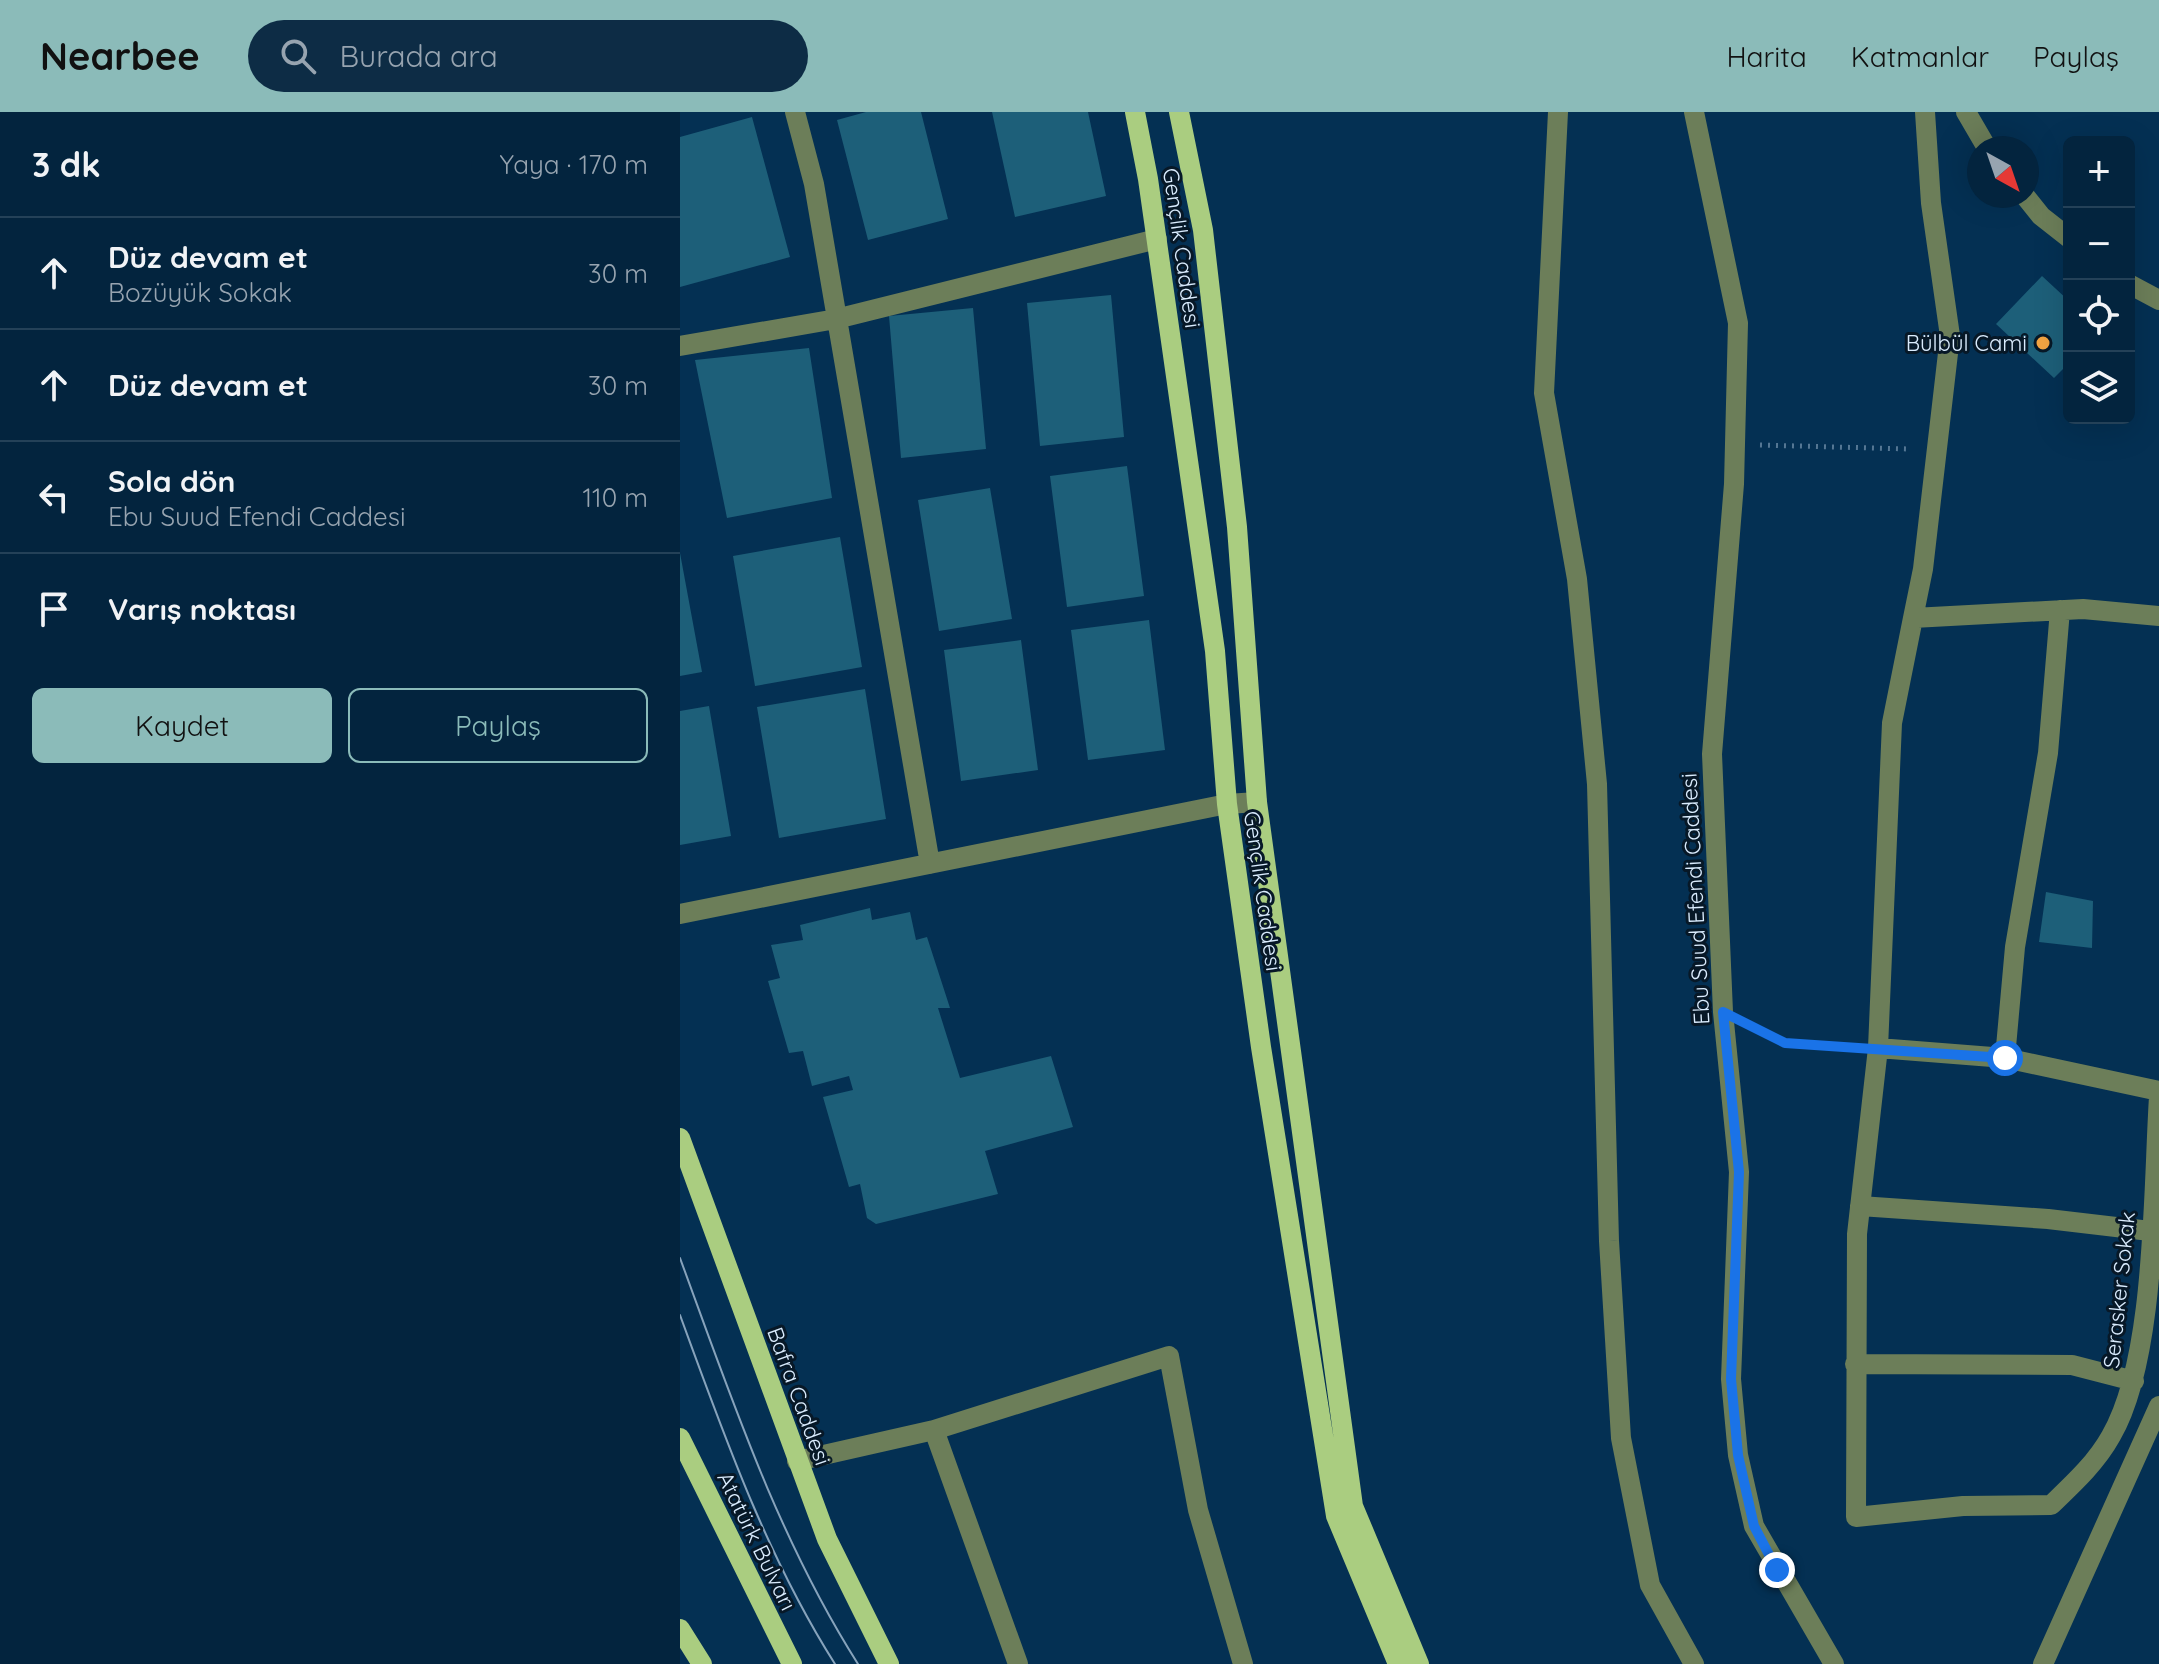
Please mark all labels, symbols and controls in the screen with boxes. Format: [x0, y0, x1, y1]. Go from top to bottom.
search box [248, 20, 808, 92]
text: Nearbee [40, 32, 200, 80]
icon: search [276, 34, 320, 78]
text: Burada ara [340, 37, 498, 75]
text: Harita [1726, 39, 1807, 74]
text: Katmanlar [1851, 39, 1989, 74]
text: Paylaş [2033, 39, 2119, 74]
north arrow [1967, 136, 2039, 208]
map controls [2063, 136, 2135, 424]
button: + [2063, 136, 2135, 208]
text: 3 dk [32, 143, 100, 186]
text: Yaya · 170 m [500, 148, 648, 181]
street label: Gençlik Caddesi [1157, 166, 1207, 330]
button: − [2063, 208, 2135, 280]
text: Düz devam et [108, 238, 308, 276]
icon: ahead [32, 251, 76, 295]
text: 30 m [588, 257, 648, 290]
text: Bozüyük Sokak [108, 276, 292, 309]
button: locate [2063, 280, 2135, 352]
place label: Bülbül Cami [1906, 329, 2027, 357]
marker: Bülbül Cami [2034, 334, 2052, 352]
button: layers [2063, 352, 2135, 424]
icon: ahead [32, 363, 76, 407]
text: Düz devam et [108, 366, 308, 404]
text: 30 m [588, 369, 648, 402]
text: Sola dön [108, 462, 235, 500]
icon: left [32, 475, 76, 519]
text: 110 m [582, 481, 648, 514]
text: Ebu Suud Efendi Caddesi [108, 500, 405, 533]
icon: arrive [32, 587, 76, 631]
text: Varış noktası [108, 590, 296, 628]
button: Kaydet [32, 688, 332, 763]
button: Paylaş [348, 688, 648, 763]
street label: Ebu Suud Efendi Caddesi [1674, 773, 1716, 1025]
street label: Gençlik Caddesi [1238, 809, 1288, 973]
route start [1987, 1040, 2023, 1076]
street label: Serasker Sokak [2097, 1210, 2141, 1370]
street label: Bafra Caddesi [761, 1323, 837, 1469]
street label: Atatürk Bulvarı [711, 1467, 803, 1615]
route end [1759, 1552, 1795, 1588]

